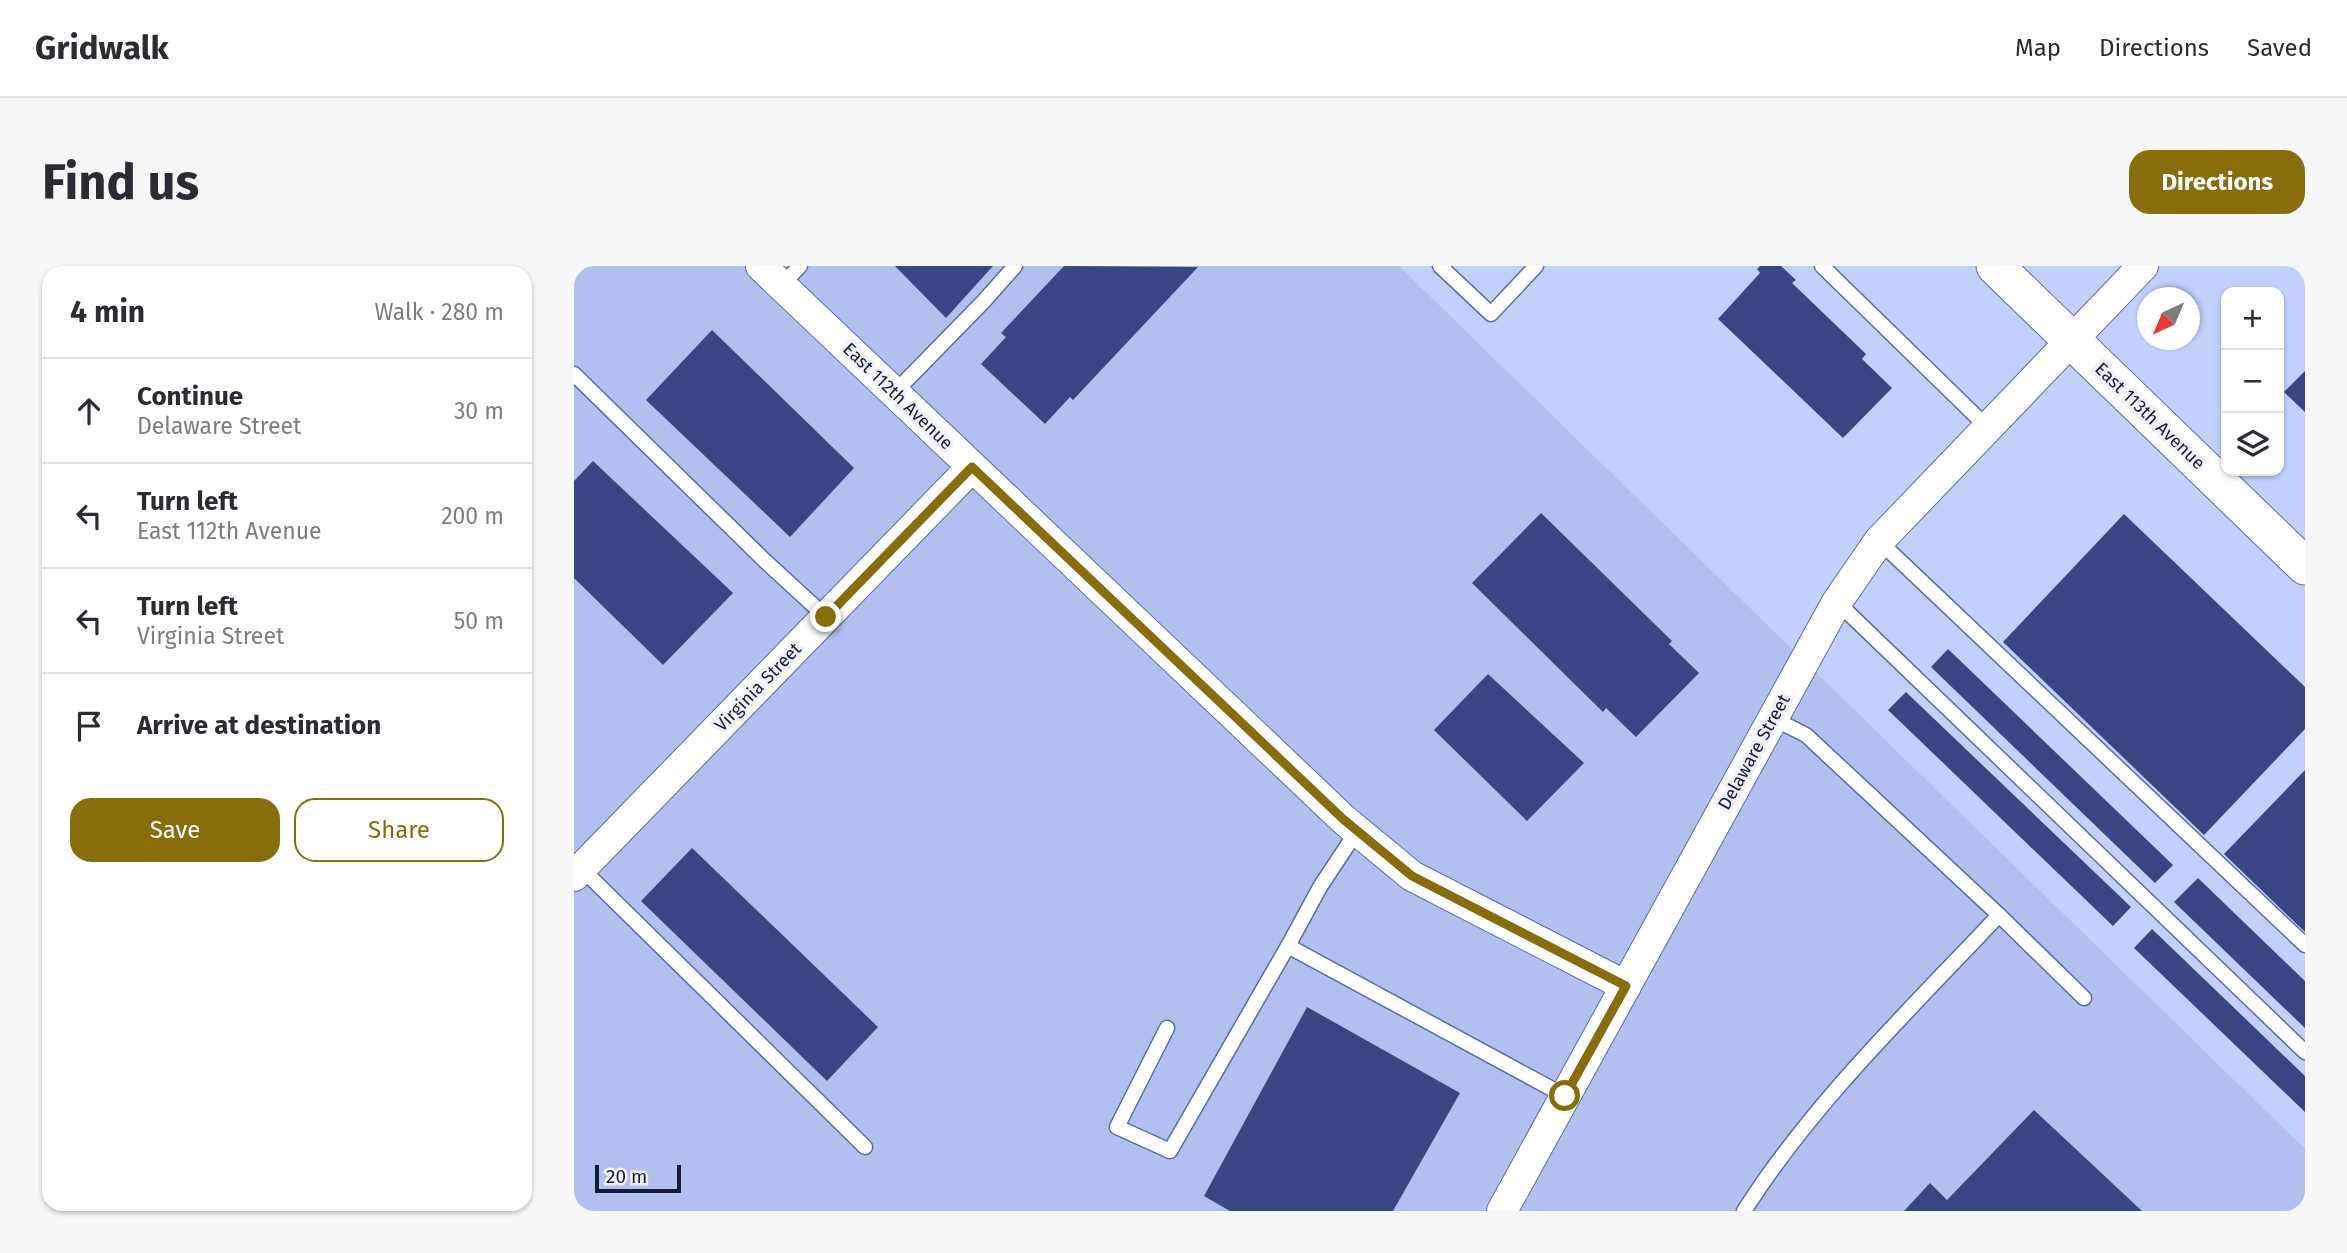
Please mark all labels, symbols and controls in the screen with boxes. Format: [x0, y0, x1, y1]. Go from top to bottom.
text: Gridwalk [35, 28, 169, 68]
text: Map [2015, 34, 2061, 62]
text: Directions [2099, 34, 2209, 62]
text: Saved [2247, 34, 2312, 62]
button: Directions [2129, 150, 2305, 214]
text: Find us [42, 153, 199, 212]
north arrow [2137, 287, 2200, 350]
map controls [2221, 287, 2284, 476]
button: + [2221, 287, 2284, 350]
text: 4 min [70, 294, 145, 330]
text: Walk · 280 m [374, 298, 504, 326]
street label: East 112th Avenue [838, 338, 958, 454]
button: − [2221, 350, 2284, 413]
street label: East 113th Avenue [2090, 358, 2210, 474]
text: Continue [137, 381, 243, 412]
icon: ahead [70, 392, 108, 430]
text: 30 m [454, 397, 504, 425]
text: Delaware Street [137, 412, 301, 440]
button: layers [2221, 413, 2284, 476]
text: Turn left [137, 486, 238, 517]
icon: left [70, 497, 108, 535]
text: 200 m [441, 502, 504, 530]
text: East 112th Avenue [137, 517, 322, 545]
text: Turn left [137, 591, 238, 622]
route end [810, 601, 841, 632]
icon: left [70, 602, 108, 640]
text: 50 m [454, 607, 504, 635]
text: Virginia Street [137, 622, 284, 650]
street label: Virginia Street [710, 638, 806, 736]
street label: Delaware Street [1713, 690, 1795, 814]
icon: arrive [70, 707, 108, 745]
text: Arrive at destination [137, 710, 381, 741]
button: Save [70, 798, 280, 862]
button: Share [294, 798, 504, 862]
route start [1549, 1080, 1580, 1111]
scale bar [595, 1162, 681, 1194]
text: 20 m [606, 1165, 647, 1188]

